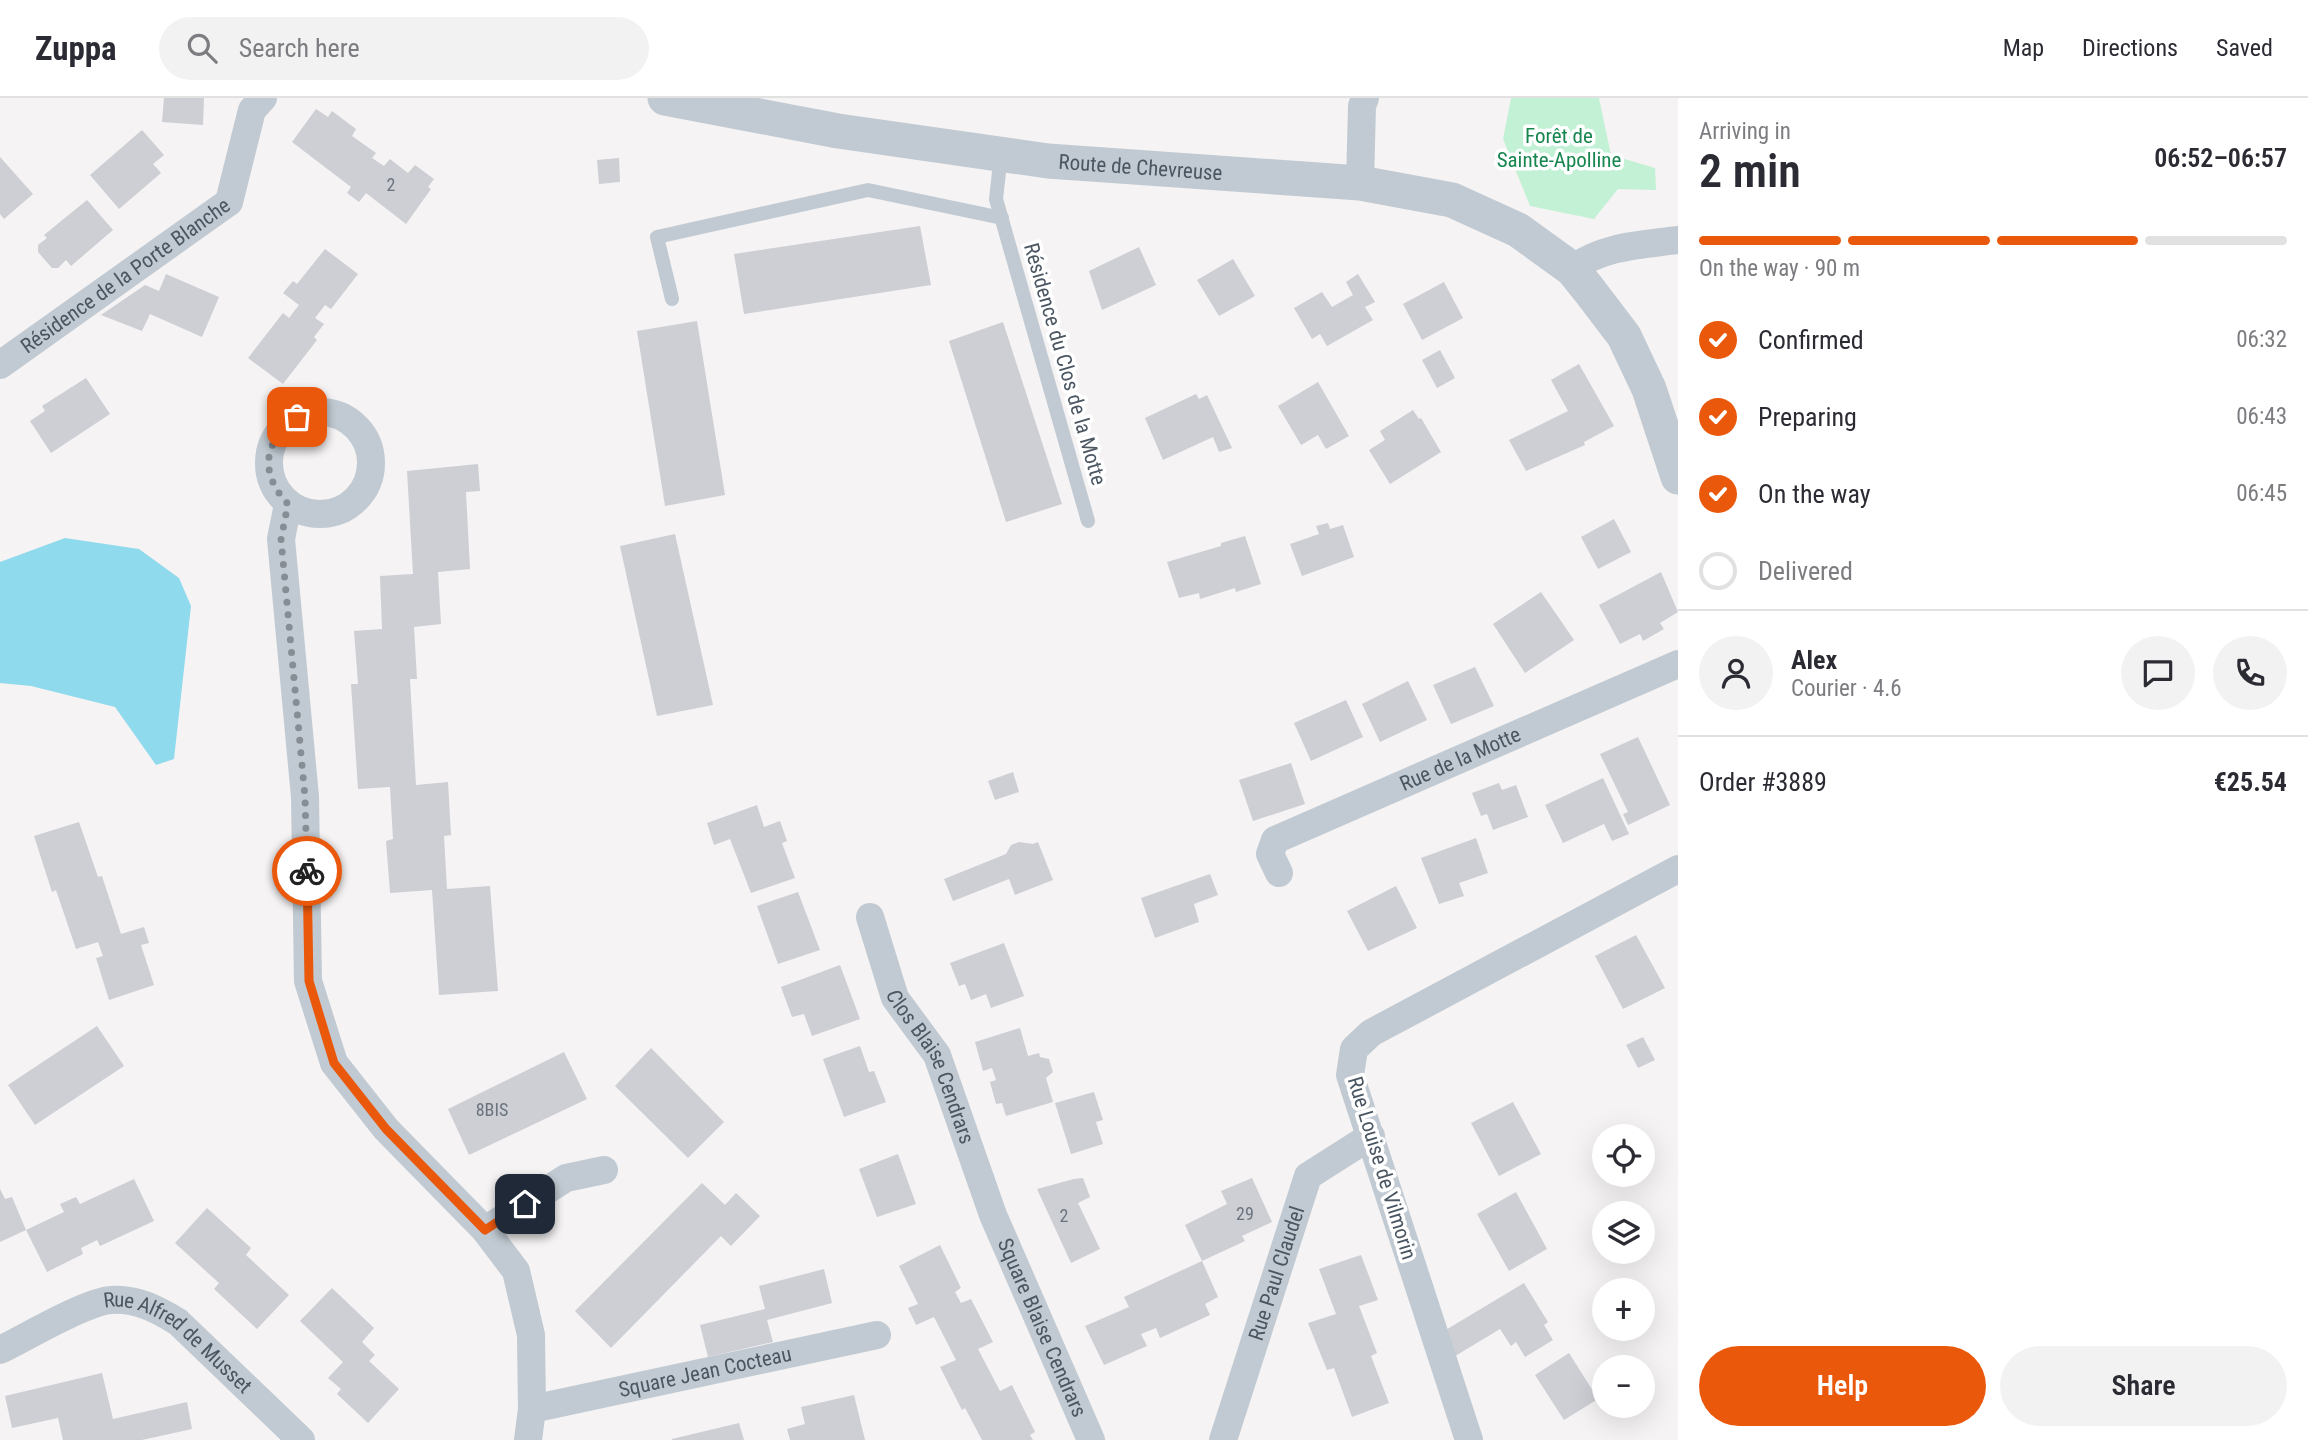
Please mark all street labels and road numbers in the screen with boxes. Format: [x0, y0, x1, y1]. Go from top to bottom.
street label: Route de Chevreuse [1058, 150, 1223, 185]
street label: Résidence de la Porte Blanche [16, 193, 235, 358]
street label: Résidence du Clos de la Motte [1019, 240, 1111, 488]
street label: Rue de la Motte [1396, 722, 1525, 796]
street label: Clos Blaise Cendrars [881, 987, 979, 1147]
street label: Rue Louise de Vilmorin [1343, 1074, 1421, 1262]
street label: Rue Paul Claudel [1244, 1203, 1309, 1343]
street label: Square Blaise Cendrars [993, 1235, 1091, 1421]
street label: Rue Alfred de Musset [102, 1288, 257, 1398]
street label: Square Jean Cocteau [616, 1342, 794, 1402]

